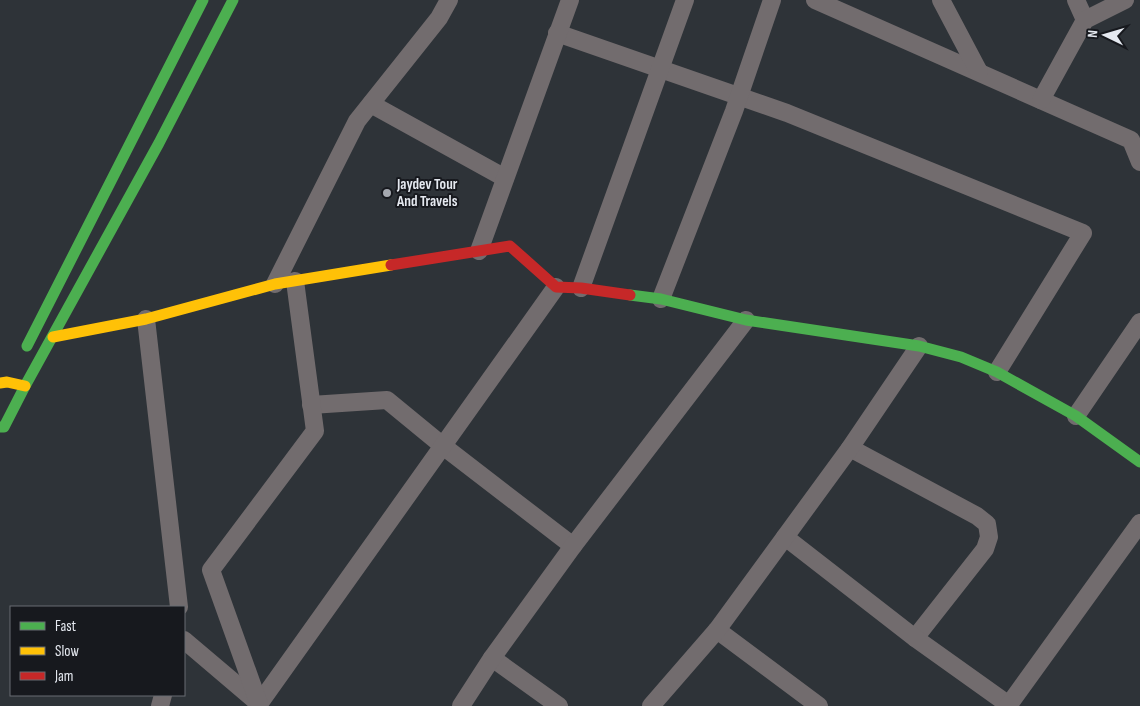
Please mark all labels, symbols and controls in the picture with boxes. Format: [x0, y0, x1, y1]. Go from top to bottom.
north arrow [1080, 10, 1130, 60]
text: N [1084, 29, 1101, 38]
place label: Jaydev Tour And Travels [396, 175, 458, 211]
marker: Jaydev Tour And Travels [381, 187, 393, 199]
legend [10, 606, 185, 696]
text: Fast [55, 617, 77, 636]
text: Slow [55, 642, 79, 661]
text: Jam [54, 667, 73, 686]

